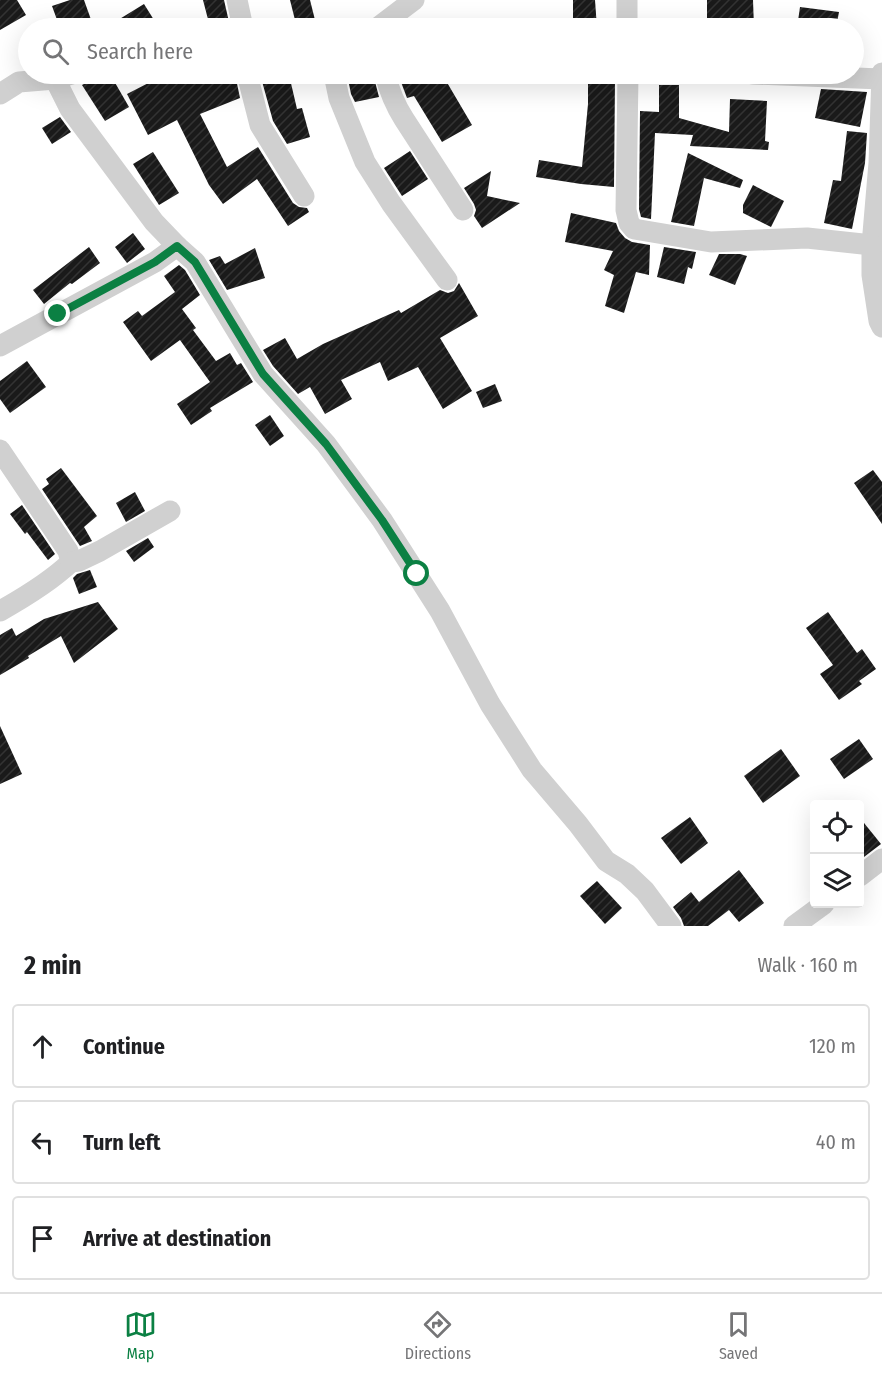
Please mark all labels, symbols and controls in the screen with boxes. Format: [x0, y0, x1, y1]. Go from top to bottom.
search box [18, 18, 864, 84]
icon: search [39, 35, 72, 68]
text: Search here [87, 38, 193, 65]
route end [44, 300, 70, 326]
route start [403, 560, 429, 586]
map controls [810, 800, 864, 908]
button: locate [810, 800, 864, 854]
button: layers [810, 854, 864, 908]
text: 2 min [24, 950, 82, 981]
text: Walk · 160 m [758, 953, 858, 977]
icon: ahead [26, 1030, 59, 1063]
text: Continue [83, 1033, 165, 1060]
text: 120 m [809, 1034, 856, 1058]
icon: left [26, 1126, 59, 1159]
text: Turn left [83, 1129, 161, 1156]
text: 40 m [816, 1130, 856, 1154]
icon: arrive [26, 1222, 59, 1255]
text: Arrive at destination [83, 1225, 271, 1252]
tab: Map [124, 1308, 157, 1363]
tab: Directions [405, 1308, 471, 1363]
tab: Saved [719, 1308, 758, 1363]

